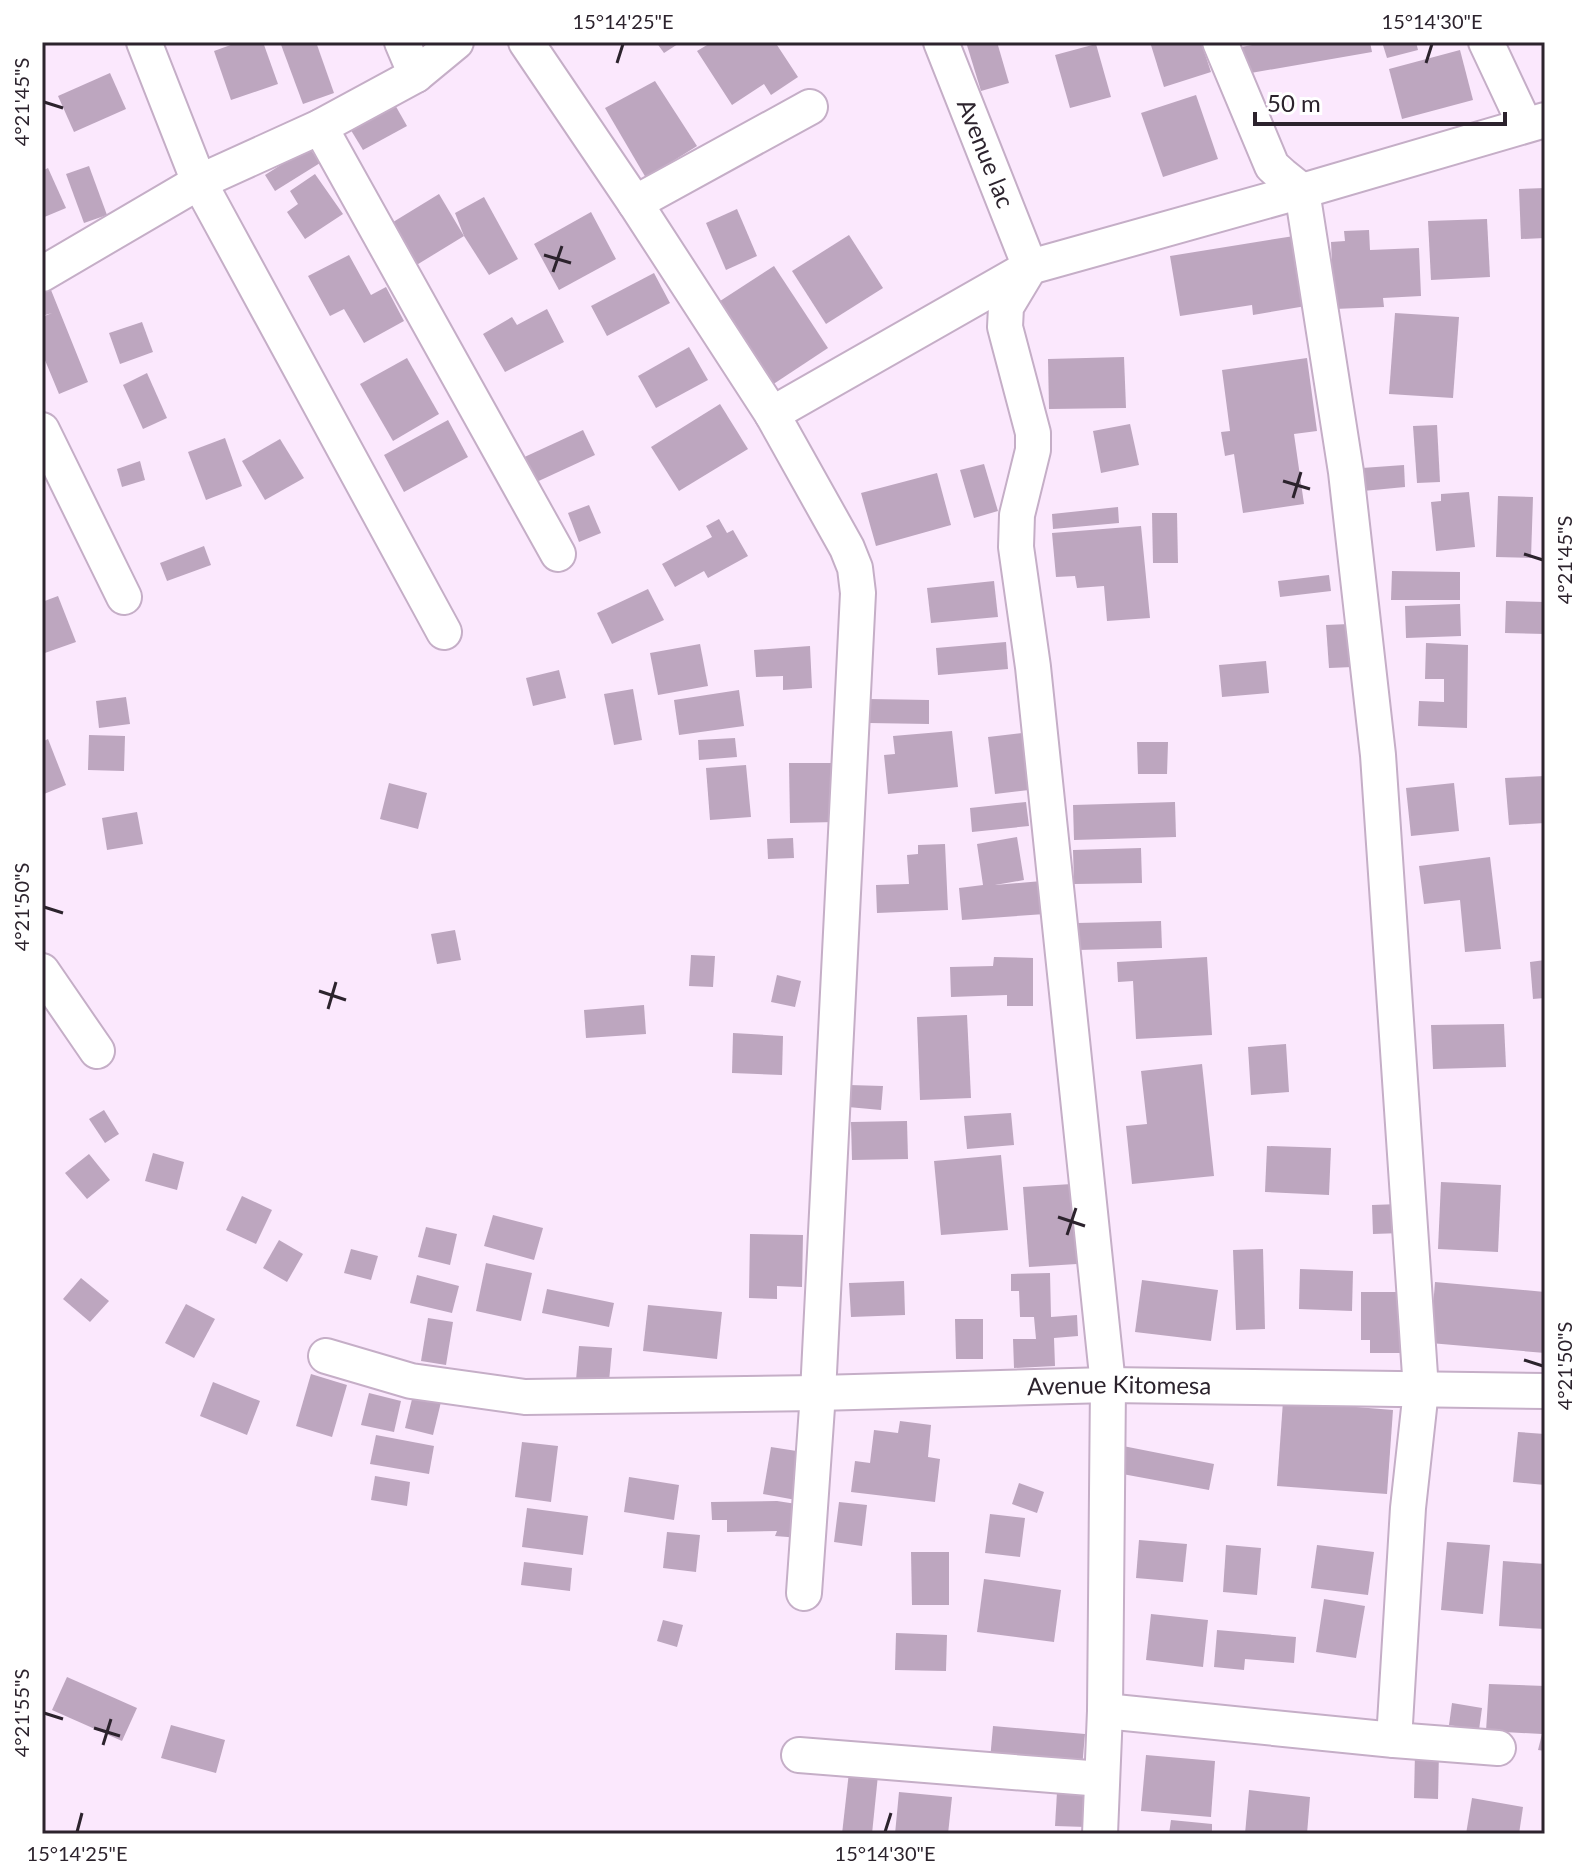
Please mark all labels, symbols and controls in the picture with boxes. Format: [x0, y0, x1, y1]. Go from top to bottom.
text: 15°14'25"E [573, 9, 673, 33]
text: 15°14'30"E [1382, 9, 1482, 33]
text: 4°21'45"S [9, 58, 33, 146]
scale bar [1255, 76, 1505, 126]
text: 50 m [1267, 88, 1321, 117]
street label: Avenue lac [952, 94, 1021, 212]
text: 4°21'45"S [1552, 516, 1576, 604]
text: 4°21'50"S [9, 863, 33, 951]
text: 4°21'50"S [1552, 1322, 1576, 1410]
street label: Avenue Kitomesa [1027, 1369, 1212, 1400]
text: 4°21'55"S [9, 1669, 33, 1757]
text: 15°14'25"E [27, 1841, 127, 1865]
text: 15°14'30"E [835, 1841, 935, 1865]

